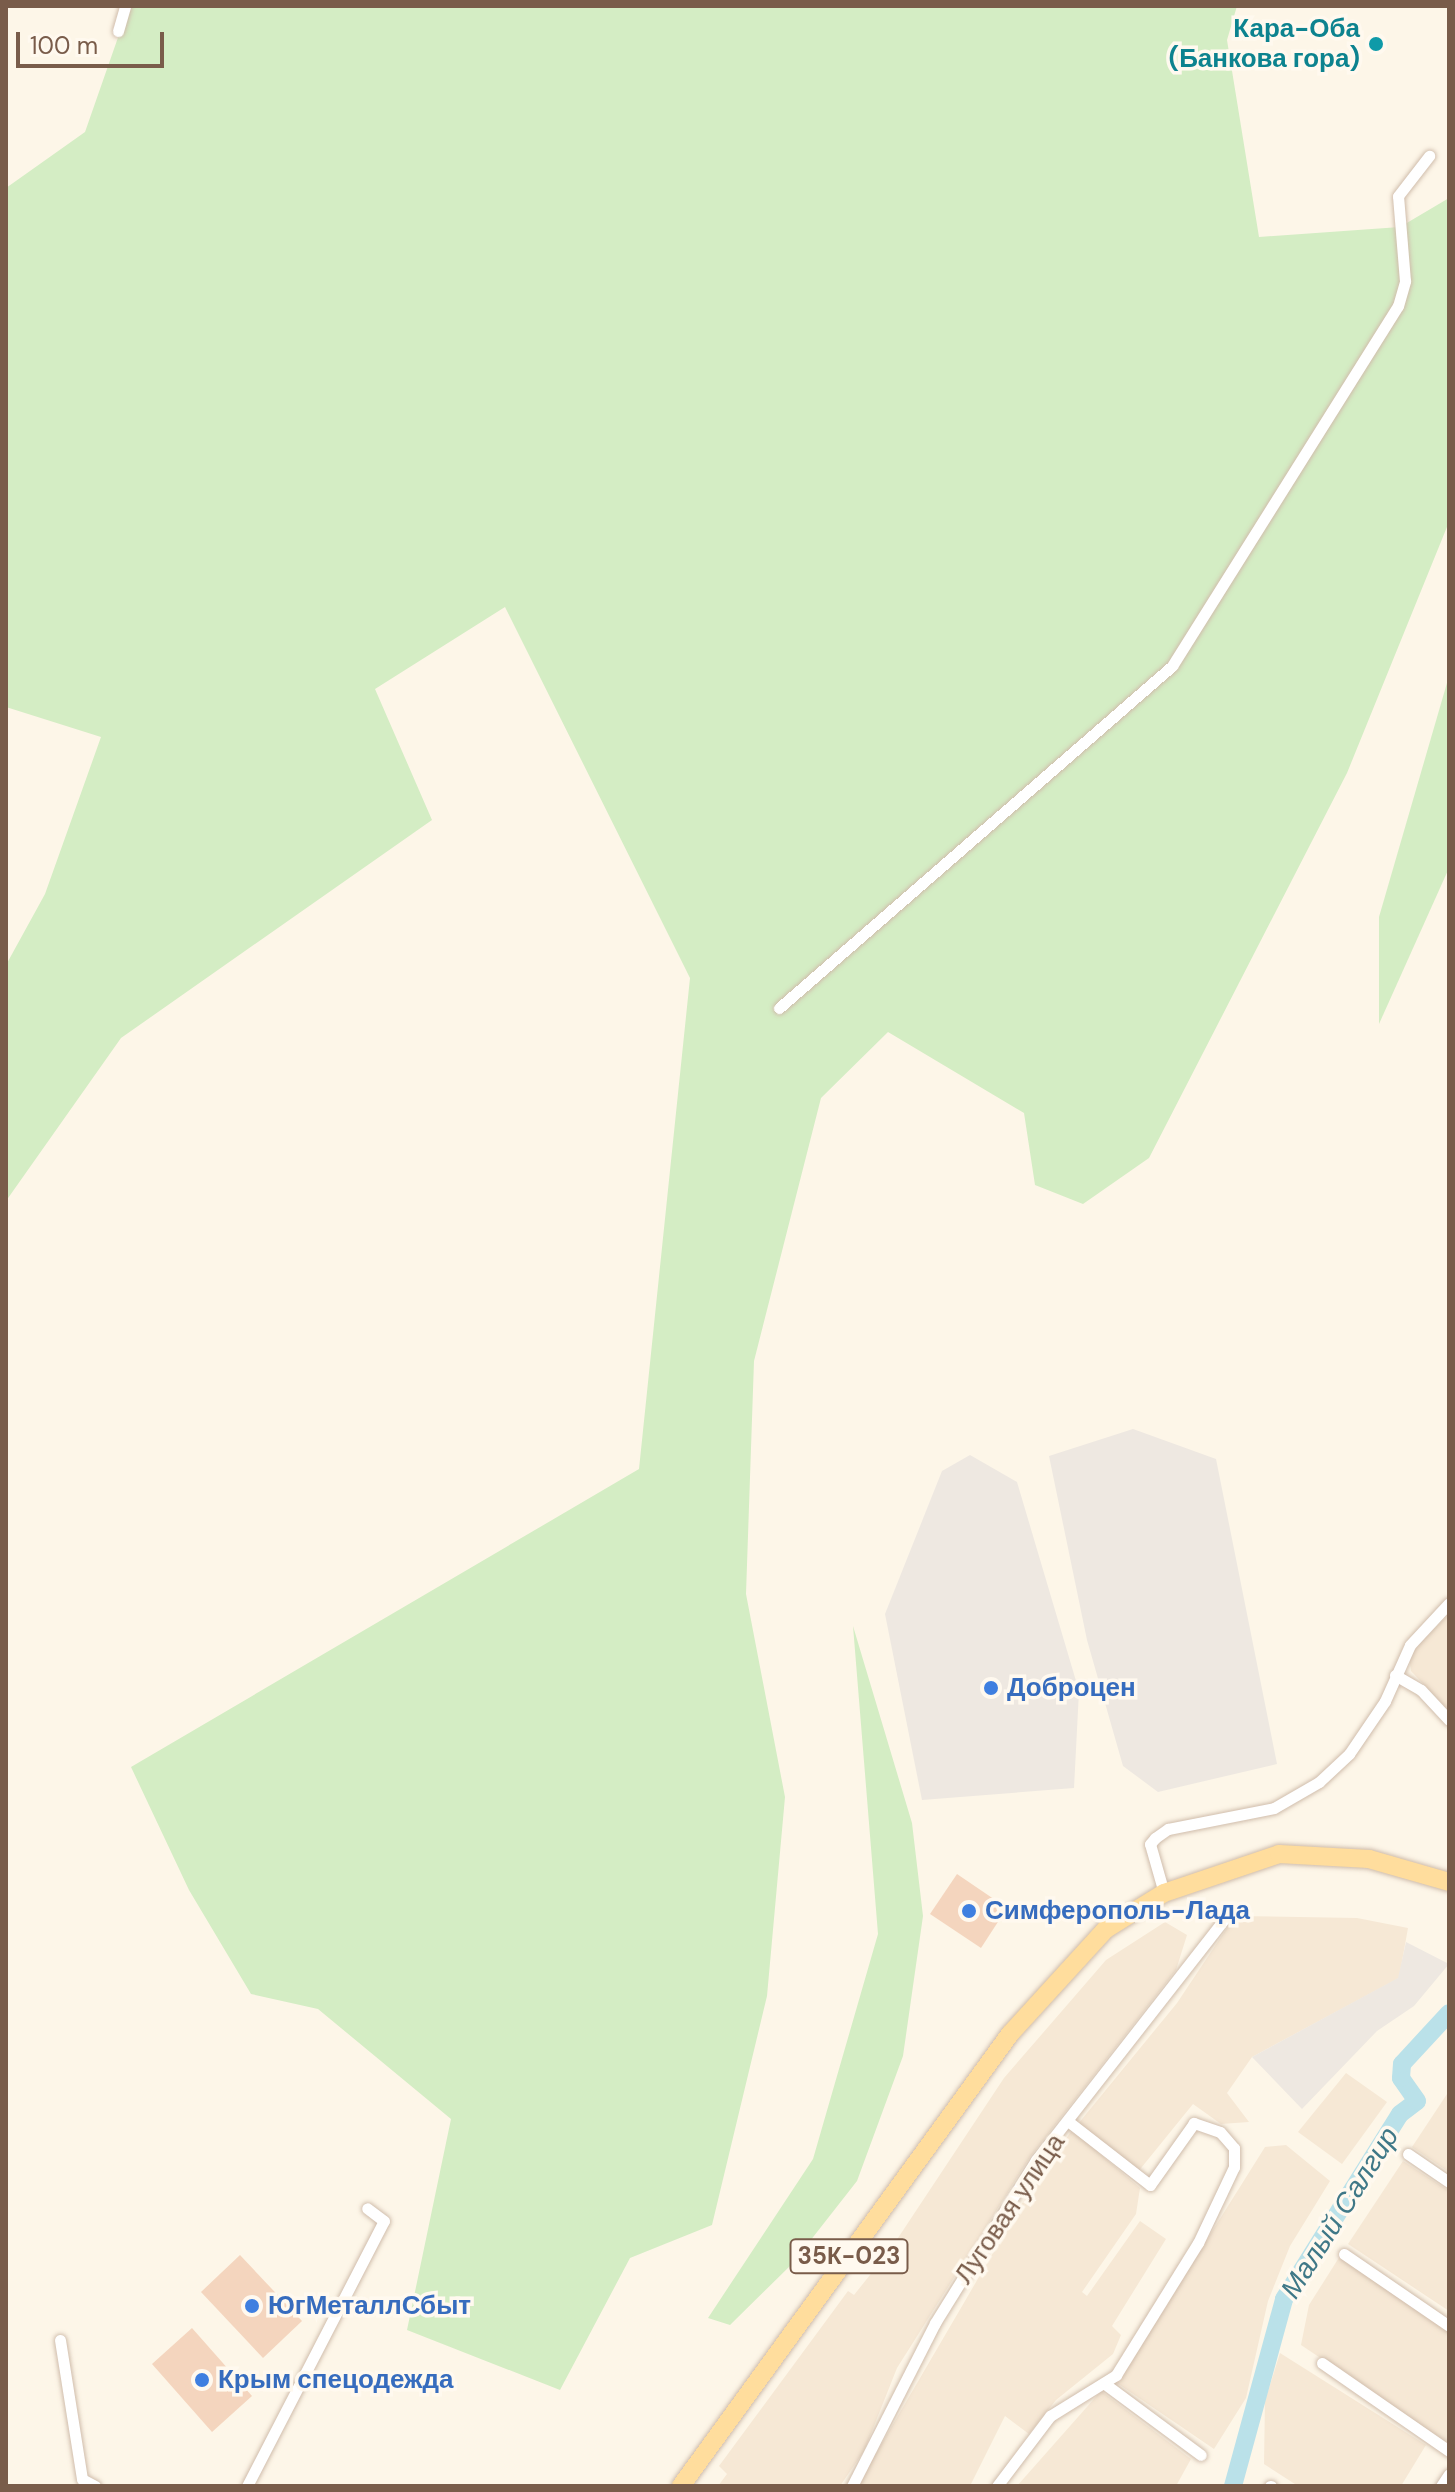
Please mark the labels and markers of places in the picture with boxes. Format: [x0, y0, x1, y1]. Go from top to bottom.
place label: Кара-Оба (Банкова гора) [1169, 13, 1360, 74]
marker: Кара-Оба (Банкова гора) [1367, 35, 1385, 53]
place label: Доброцен [1007, 1672, 1136, 1704]
marker: Доброцен [982, 1679, 1000, 1697]
place label: Симферополь-Лада [985, 1895, 1250, 1927]
marker: Симферополь-Лада [960, 1902, 978, 1920]
place label: ЮгМеталлСбыт [268, 2290, 471, 2322]
marker: ЮгМеталлСбыт [243, 2297, 261, 2315]
place label: Крым спецодежда [218, 2364, 453, 2396]
marker: Крым спецодежда [193, 2371, 211, 2389]

